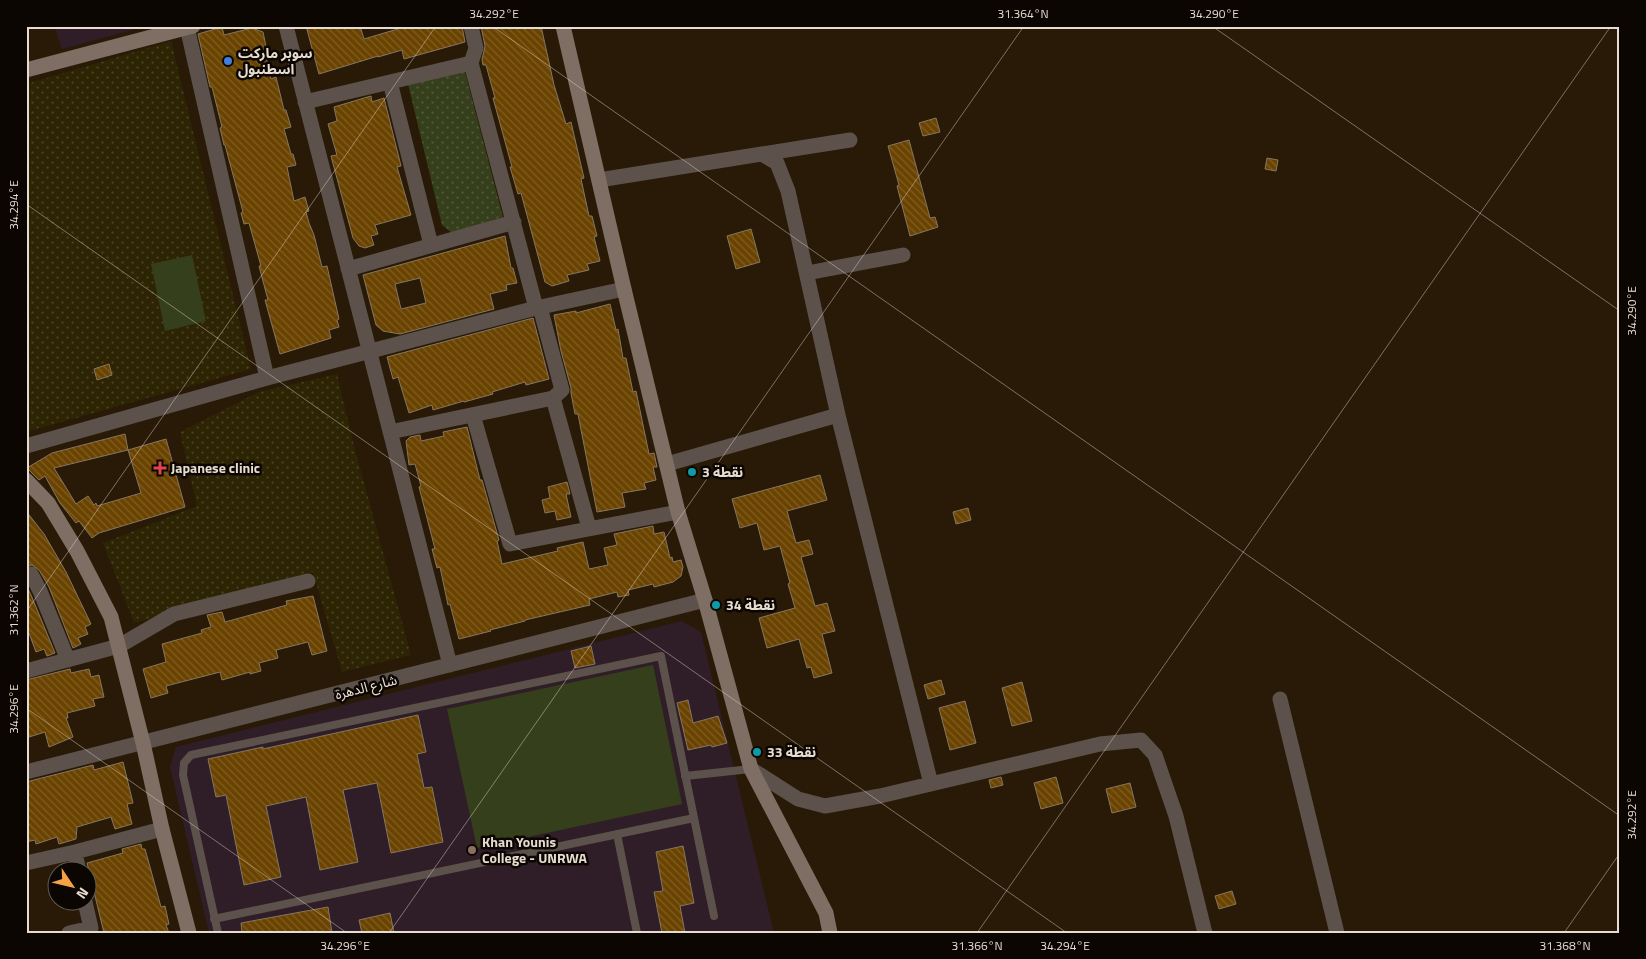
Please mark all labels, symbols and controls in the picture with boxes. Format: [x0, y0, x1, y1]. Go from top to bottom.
text: 34.292°E [469, 4, 519, 23]
text: 31.364°N [997, 4, 1049, 23]
text: 34.290°E [1189, 4, 1239, 23]
place label: سوبر ماركت اسطنبول [238, 42, 313, 79]
marker: سوبر ماركت اسطنبول [222, 55, 234, 67]
text: 34.294°E [4, 180, 23, 230]
text: 34.290°E [1622, 286, 1641, 336]
place label: Japanese clinic [171, 457, 260, 478]
marker: Japanese clinic [153, 461, 167, 475]
place label: نقطة 3 [702, 461, 743, 482]
marker: نقطة 3 [686, 466, 698, 478]
text: 31.362°N [4, 584, 23, 636]
place label: نقطة 34 [726, 594, 775, 615]
marker: نقطة 34 [710, 599, 722, 611]
street label: شارع الدهرة [333, 669, 399, 705]
text: 34.296°E [4, 684, 23, 734]
place label: نقطة 33 [767, 741, 816, 762]
marker: نقطة 33 [751, 746, 763, 758]
text: 34.292°E [1622, 790, 1641, 840]
place label: Khan Younis College - UNRWA [482, 831, 587, 868]
marker: Khan Younis College - UNRWA [466, 844, 478, 856]
north arrow [48, 862, 98, 912]
text: N [72, 884, 94, 904]
text: 34.296°E [320, 936, 370, 955]
text: 31.366°N [951, 936, 1003, 955]
text: 34.294°E [1040, 936, 1090, 955]
text: 31.368°N [1539, 936, 1591, 955]

